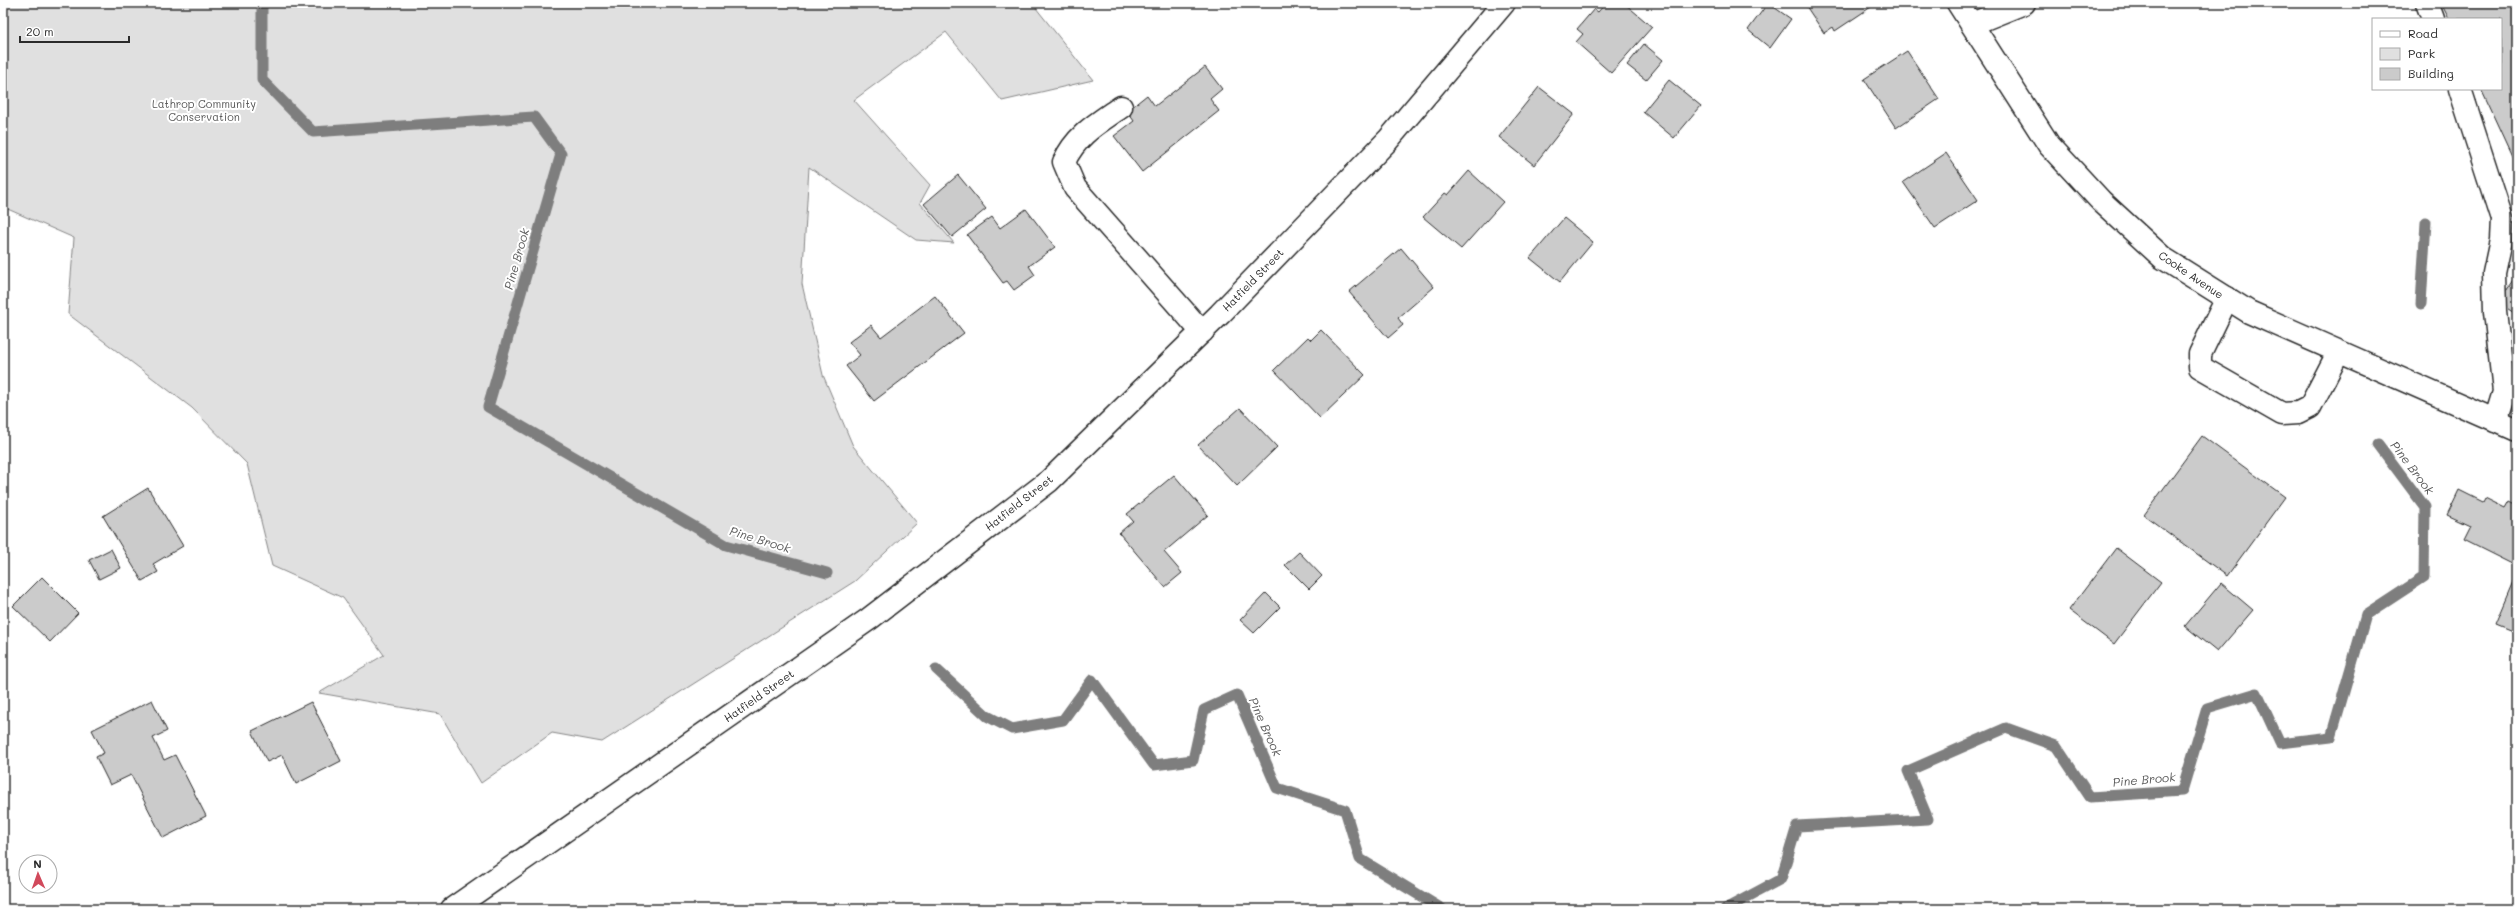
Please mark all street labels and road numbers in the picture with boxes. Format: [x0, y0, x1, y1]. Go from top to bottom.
street label: Hatfield Street [1219, 245, 1287, 314]
street label: Cooke Avenue [2156, 247, 2227, 302]
street label: Hatfield Street [982, 471, 1056, 534]
street label: Hatfield Street [721, 666, 797, 725]

